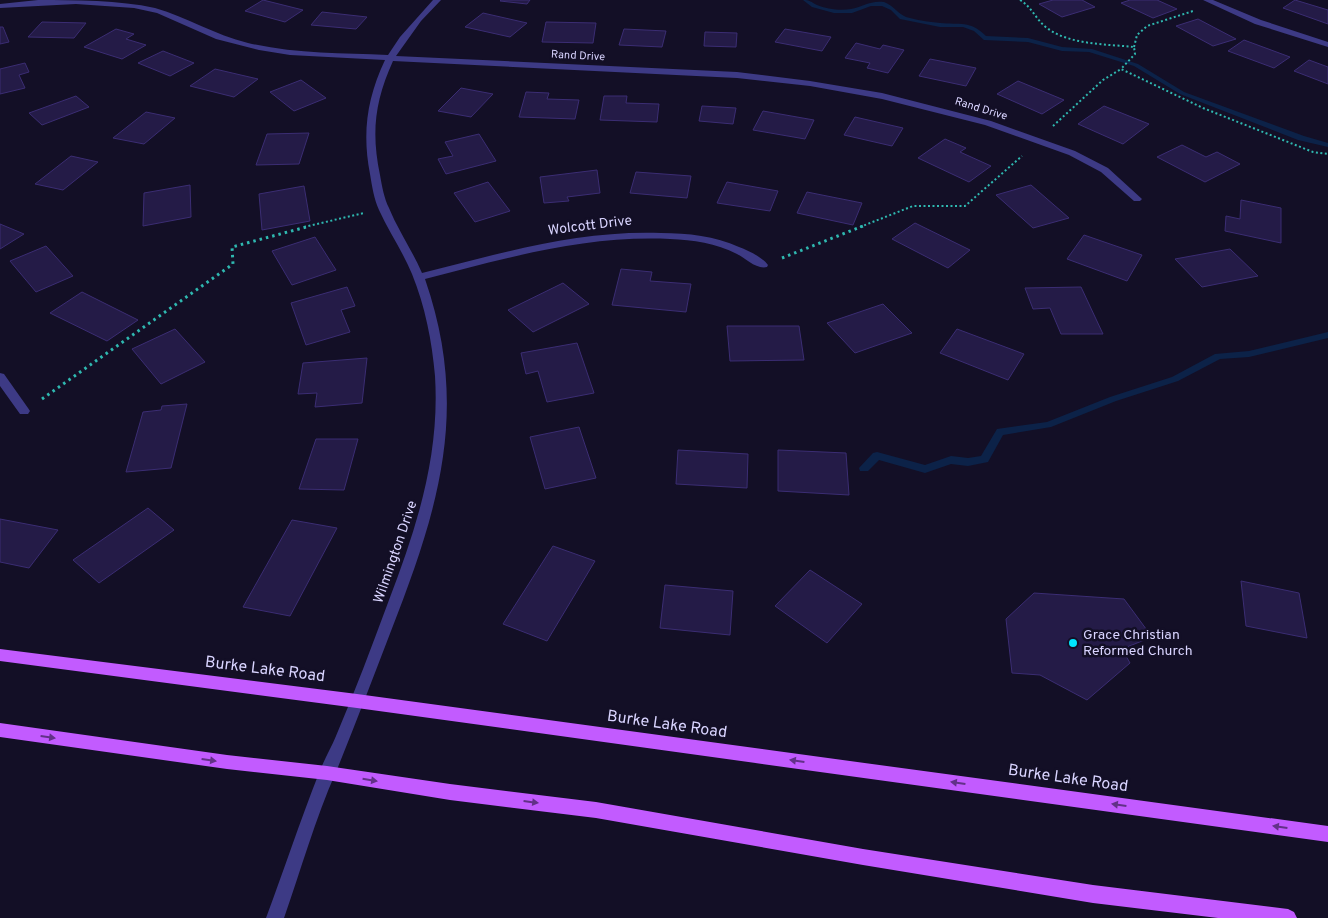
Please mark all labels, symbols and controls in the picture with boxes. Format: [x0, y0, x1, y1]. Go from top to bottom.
street label: Rand Drive [551, 48, 606, 64]
street label: Rand Drive [953, 94, 1009, 124]
street label: Wolcott Drive [547, 212, 633, 240]
street label: Wilmington Drive [370, 498, 422, 606]
place label: Grace Christian Reformed Church [1083, 627, 1193, 660]
marker: Grace Christian Reformed Church [1067, 637, 1079, 649]
street label: Burke Lake Road [204, 653, 326, 687]
street label: Burke Lake Road [606, 707, 728, 743]
one-way arrow [41, 733, 57, 741]
one-way arrow [201, 756, 217, 764]
one-way arrow [788, 757, 804, 765]
street label: Burke Lake Road [1007, 761, 1129, 797]
one-way arrow [363, 776, 379, 784]
one-way arrow [949, 779, 965, 787]
one-way arrow [524, 798, 540, 806]
one-way arrow [1110, 801, 1126, 809]
one-way arrow [1271, 823, 1287, 831]

